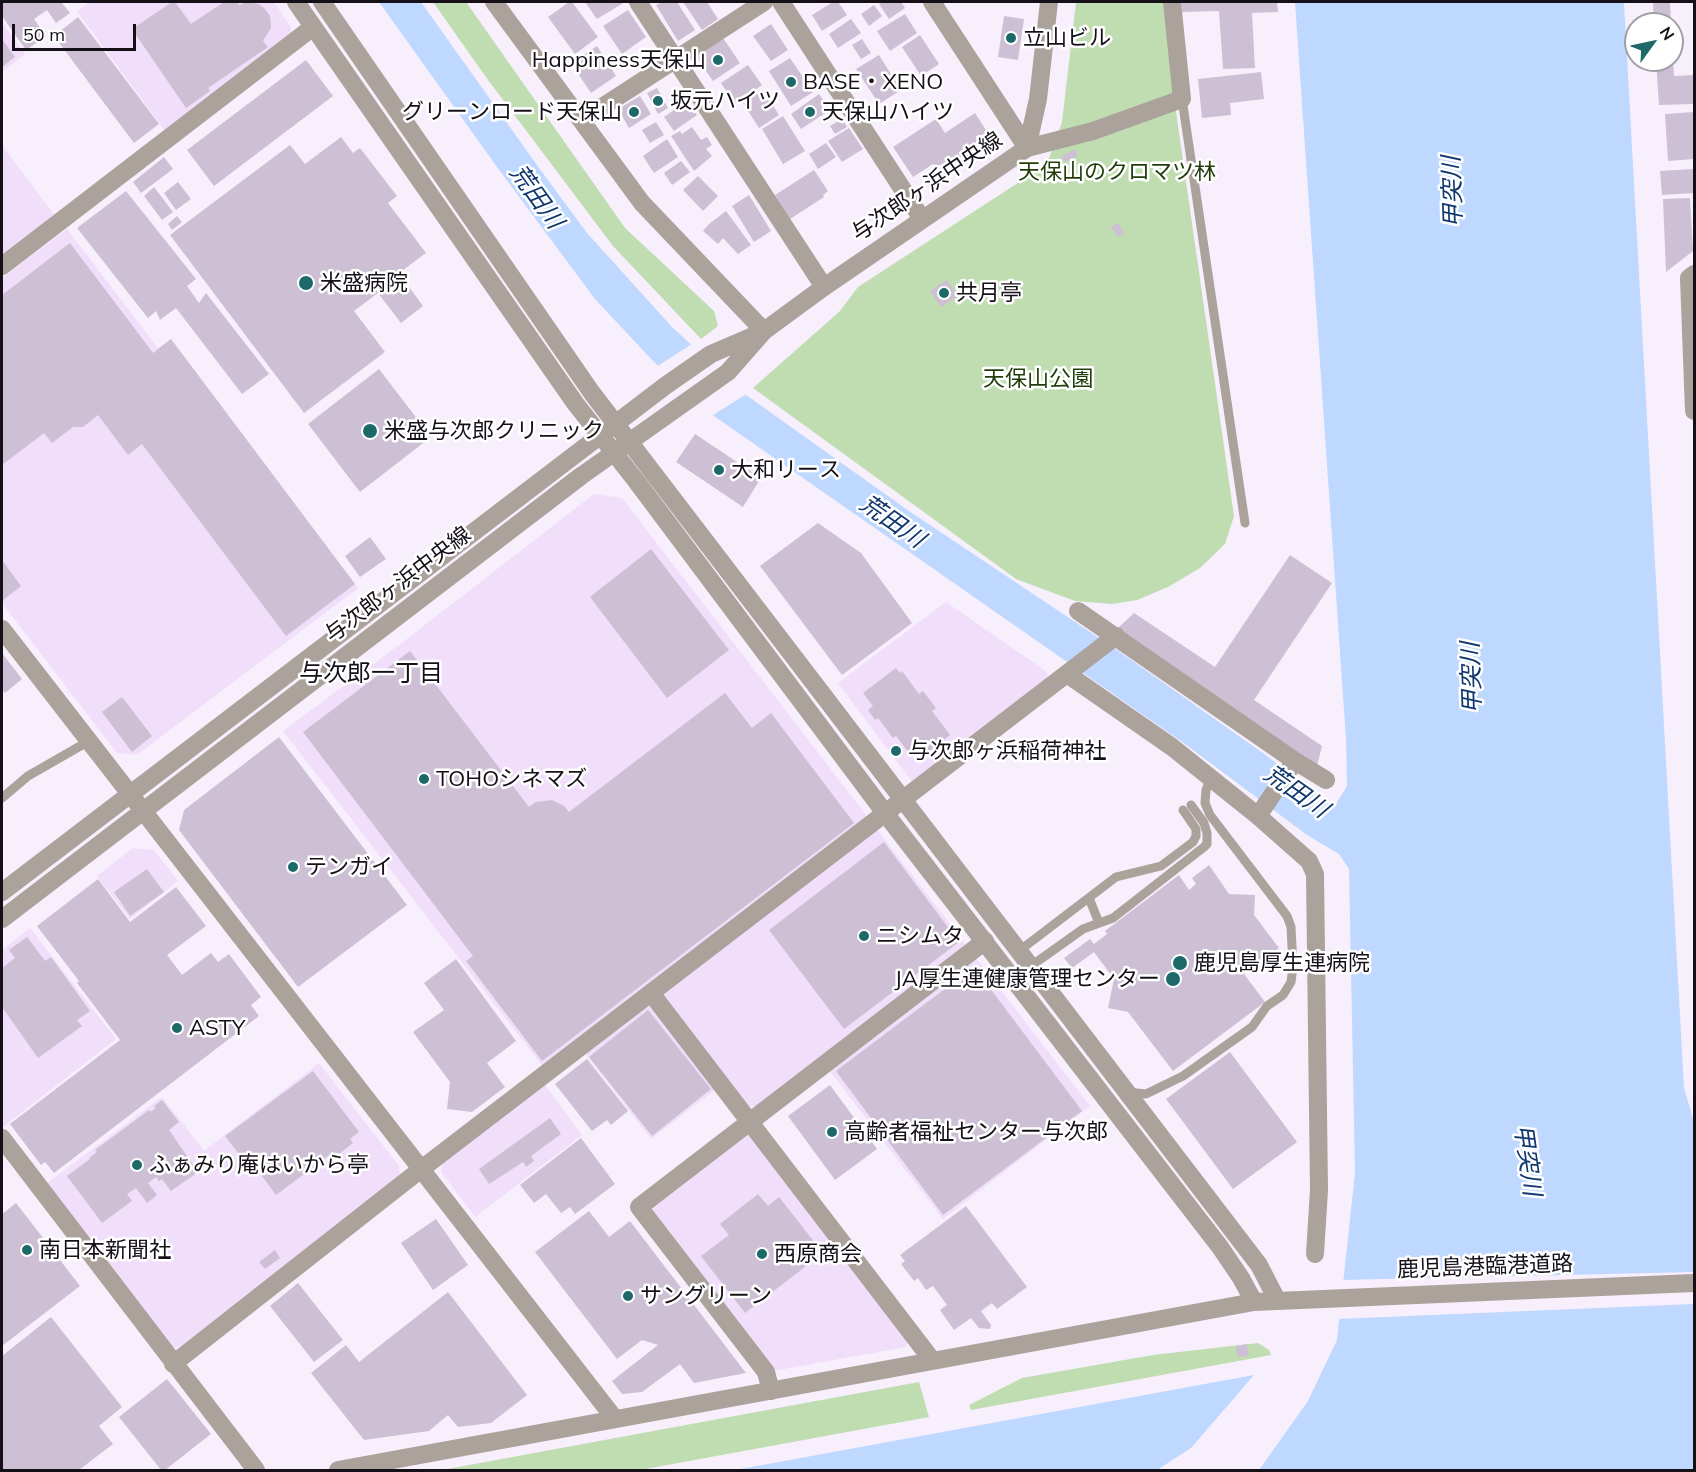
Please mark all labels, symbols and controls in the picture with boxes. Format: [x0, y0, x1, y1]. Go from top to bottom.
scale bar [15, 12, 140, 50]
north arrow [1624, 12, 1684, 72]
text: 50 m [23, 23, 65, 46]
text: N [1656, 23, 1679, 44]
place label: 立山ビル [1023, 25, 1111, 51]
marker: 立山ビル [1004, 31, 1018, 45]
place label: Happiness天保山 [532, 47, 706, 73]
marker: Happiness天保山 [711, 53, 725, 67]
place label: BASE・XENO [803, 69, 943, 95]
marker: BASE・XENO [784, 75, 798, 89]
place label: 坂元ハイツ [670, 88, 780, 114]
marker: 坂元ハイツ [651, 94, 665, 108]
place label: グリーンロード天保山 [402, 99, 622, 125]
place label: 天保山ハイツ [822, 99, 954, 125]
marker: グリーンロード天保山 [627, 105, 641, 119]
marker: 天保山ハイツ [803, 105, 817, 119]
street label: 与次郎ヶ浜中央線 [847, 127, 1007, 247]
water label: 甲突川 [1437, 156, 1469, 228]
water label: 荒田川 [503, 159, 569, 235]
park label: 天保山のクロマツ林 [1018, 159, 1216, 185]
place label: 米盛病院 [320, 270, 408, 296]
marker: 米盛病院 [297, 274, 315, 292]
place label: 共月亭 [956, 280, 1022, 306]
marker: 共月亭 [937, 286, 951, 300]
park label: 天保山公園 [983, 366, 1093, 392]
place label: 米盛与次郎クリニック [384, 418, 604, 444]
marker: 米盛与次郎クリニック [361, 422, 379, 440]
place label: 大和リース [731, 457, 841, 483]
marker: 大和リース [712, 463, 726, 477]
water label: 荒田川 [854, 490, 930, 554]
street label: 与次郎ヶ浜中央線 [320, 521, 476, 649]
water label: 甲突川 [1456, 642, 1488, 714]
district label: 与次郎一丁目 [299, 660, 443, 688]
place label: 与次郎ヶ浜稲荷神社 [908, 738, 1106, 764]
marker: 与次郎ヶ浜稲荷神社 [889, 744, 903, 758]
water label: 荒田川 [1258, 760, 1334, 824]
place label: TOHOシネマズ [436, 766, 587, 792]
marker: TOHOシネマズ [417, 772, 431, 786]
place label: テンガイ [305, 854, 393, 880]
marker: テンガイ [286, 860, 300, 874]
place label: ニシムタ [876, 923, 964, 949]
marker: ニシムタ [857, 929, 871, 943]
place label: 鹿児島厚生連病院 [1194, 950, 1370, 976]
marker: 鹿児島厚生連病院 [1171, 954, 1189, 972]
place label: JA厚生連健康管理センター [895, 966, 1160, 992]
marker: JA厚生連健康管理センター [1164, 970, 1182, 988]
place label: ASTY [189, 1015, 245, 1041]
marker: ASTY [170, 1021, 184, 1035]
place label: 高齢者福祉センター与次郎 [844, 1119, 1108, 1145]
water label: 甲突川 [1508, 1122, 1546, 1198]
marker: 高齢者福祉センター与次郎 [825, 1125, 839, 1139]
place label: ふぁみり庵はいから亭 [149, 1152, 369, 1178]
marker: ふぁみり庵はいから亭 [130, 1158, 144, 1172]
place label: 南日本新聞社 [39, 1237, 171, 1263]
place label: 西原商会 [774, 1241, 862, 1267]
marker: 南日本新聞社 [20, 1243, 34, 1257]
marker: 西原商会 [755, 1247, 769, 1261]
street label: 鹿児島港臨港道路 [1397, 1251, 1573, 1283]
place label: サングリーン [640, 1283, 772, 1309]
marker: サングリーン [621, 1289, 635, 1303]

